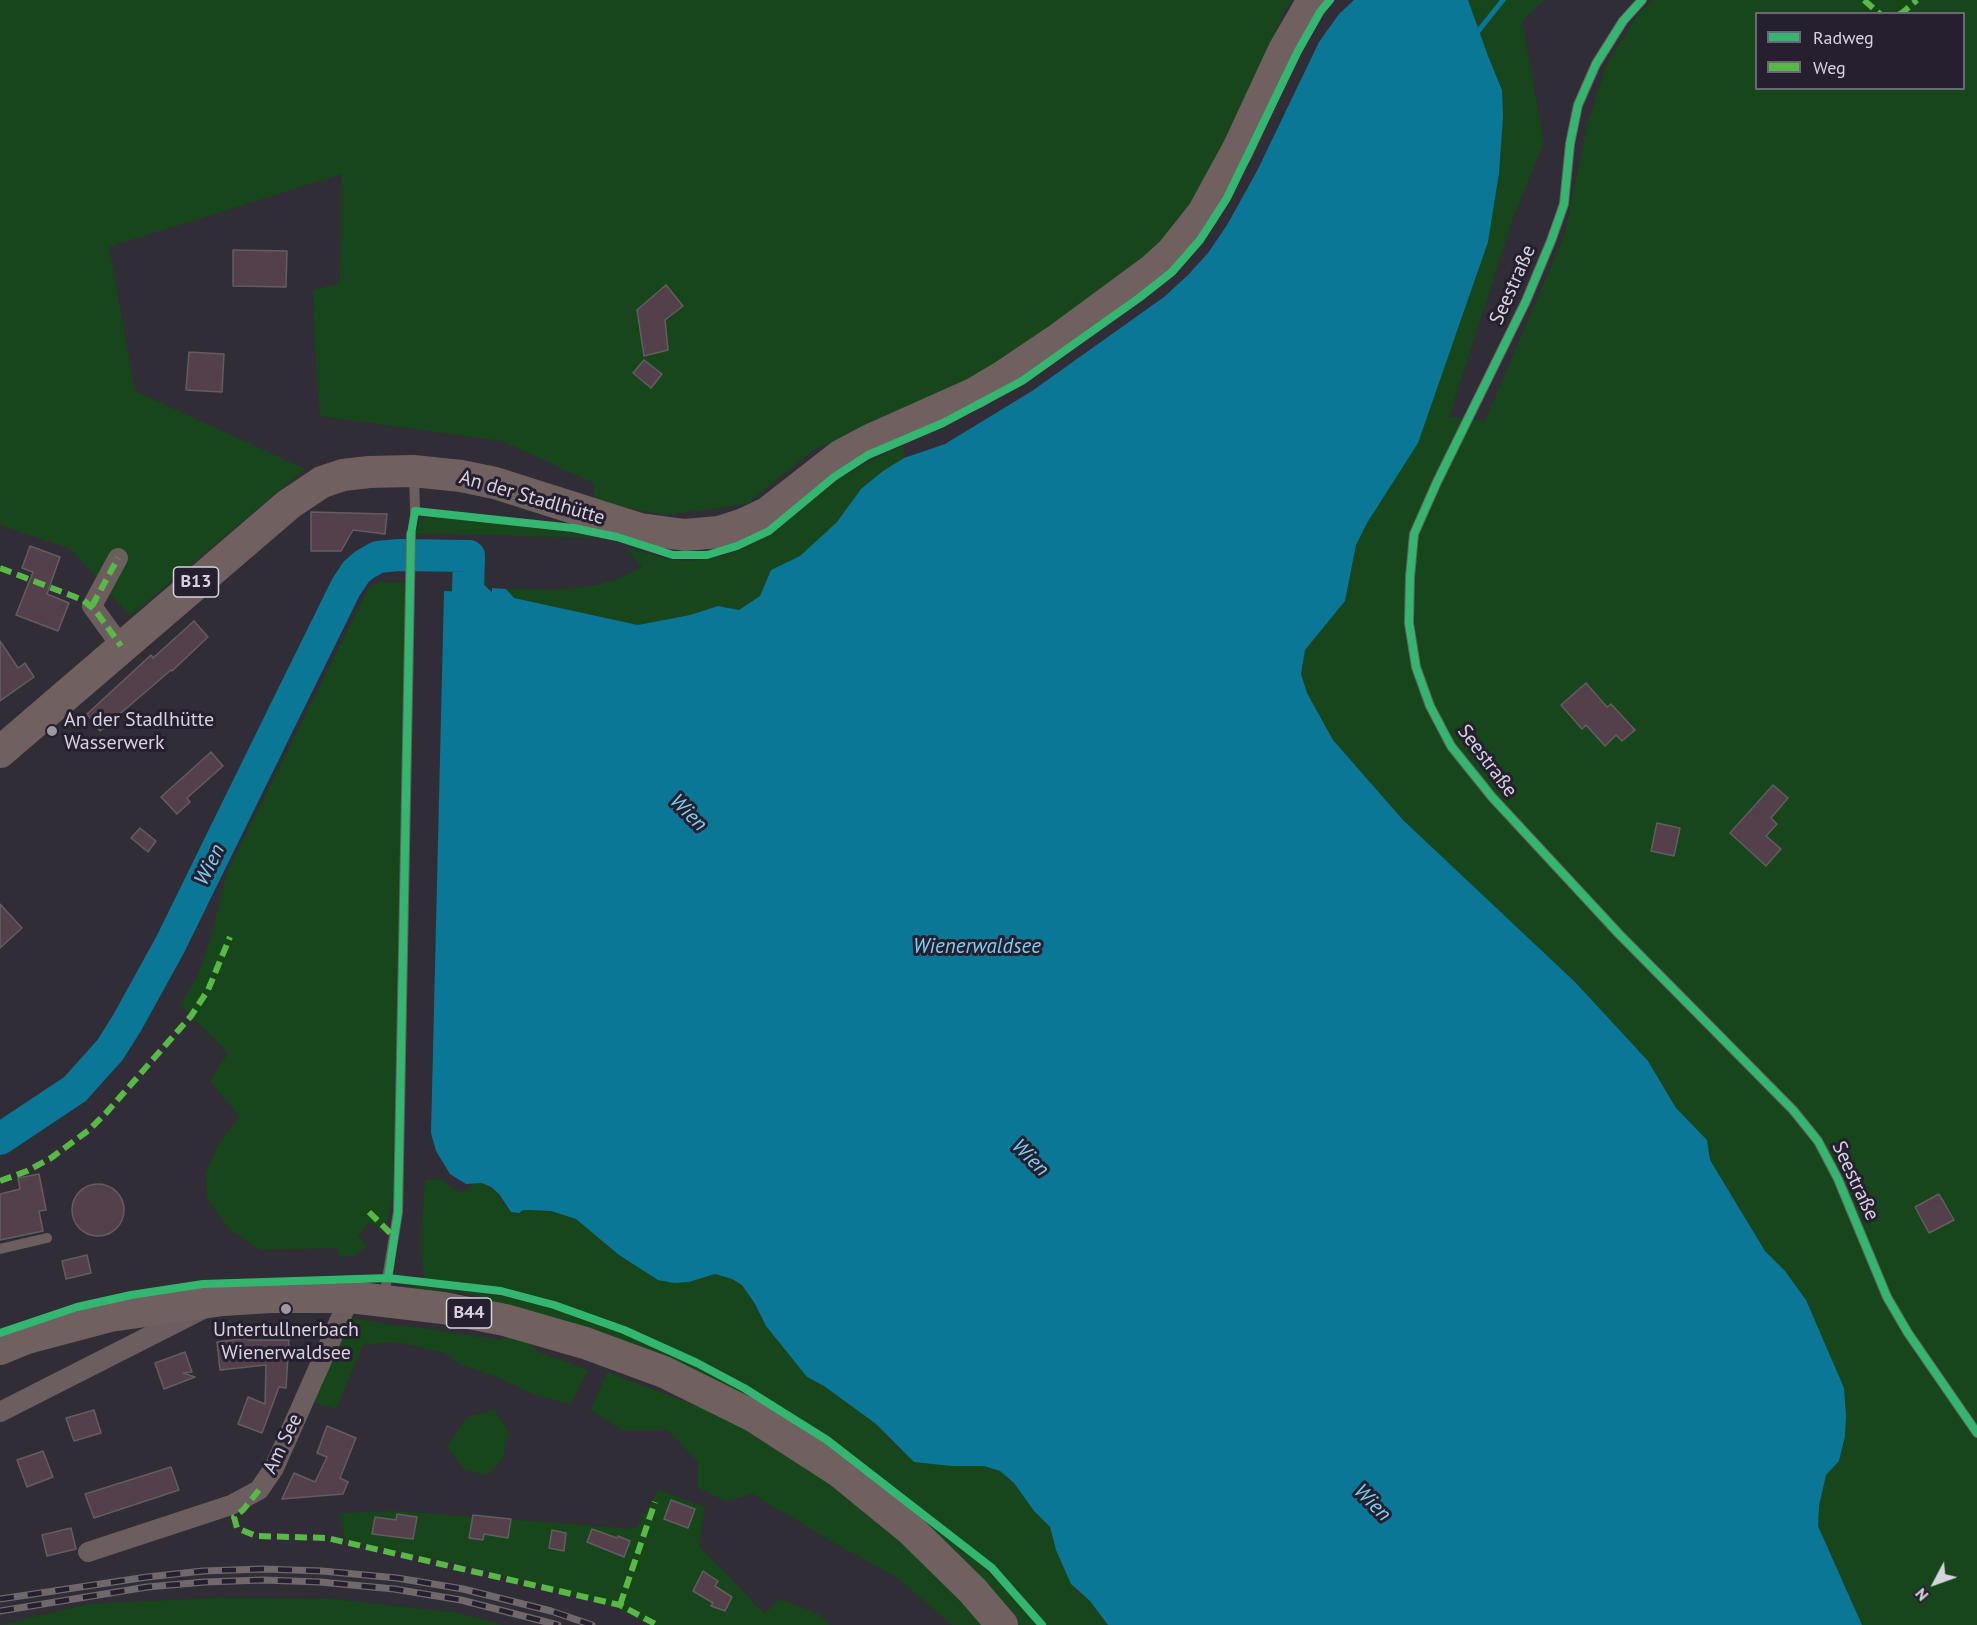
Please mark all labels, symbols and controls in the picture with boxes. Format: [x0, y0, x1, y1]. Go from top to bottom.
legend [1755, 12, 1965, 90]
text: Radweg [1813, 26, 1874, 49]
text: Weg [1813, 56, 1846, 79]
street label: Seestraße [1485, 241, 1541, 329]
street label: An der Stadlhütte [457, 466, 607, 530]
road number: B13 [174, 567, 218, 597]
place label: An der Stadlhütte Wasserwerk [64, 708, 214, 755]
street label: Seestraße [1452, 720, 1522, 802]
marker: An der Stadlhütte Wasserwerk [45, 724, 59, 738]
water label: Wien [664, 789, 712, 837]
water label: Wien [189, 840, 231, 890]
water label: Wienerwaldsee [913, 934, 1041, 960]
water label: Wien [1006, 1134, 1054, 1182]
street label: Seestraße [1826, 1138, 1884, 1224]
road number: B44 [446, 1298, 492, 1328]
marker: Untertullnerbach Wienerwaldsee [279, 1302, 293, 1316]
place label: Untertullnerbach Wienerwaldsee [213, 1318, 359, 1365]
street label: Am See [258, 1410, 308, 1478]
water label: Wien [1348, 1479, 1396, 1527]
north arrow [1905, 1553, 1965, 1613]
text: N [1910, 1584, 1932, 1605]

